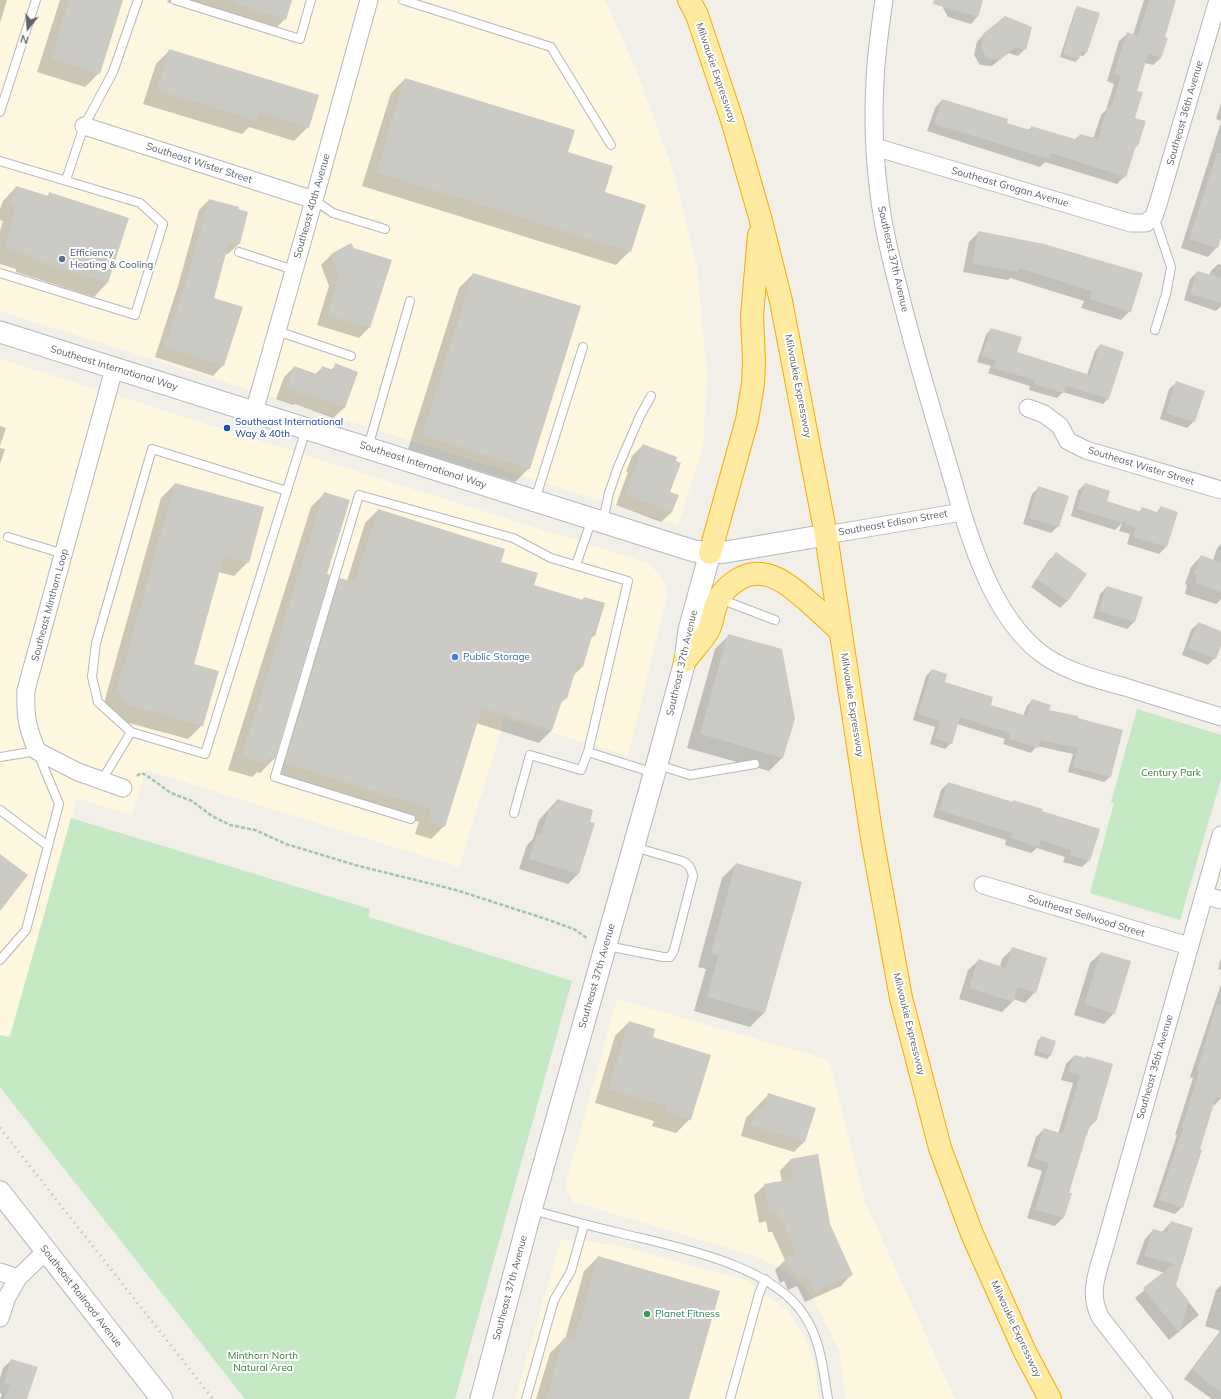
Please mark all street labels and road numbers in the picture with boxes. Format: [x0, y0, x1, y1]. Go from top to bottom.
street label: Milwaukie Expressway [693, 21, 739, 125]
street label: Southeast 36th Avenue [1164, 59, 1206, 167]
street label: Southeast Wister Street [144, 140, 254, 186]
street label: Southeast 40th Avenue [291, 152, 333, 260]
street label: Southeast Grogan Avenue [950, 164, 1070, 210]
street label: Southeast 37th Avenue [875, 205, 911, 313]
street label: Milwaukie Expressway [782, 333, 814, 439]
street label: Southeast International Way [49, 343, 179, 393]
street label: Southeast International Way [358, 439, 488, 491]
street label: Southeast Wister Street [1086, 444, 1196, 488]
street label: Southeast Edison Street [838, 507, 948, 539]
street label: Southeast Minthorn Loop [29, 547, 71, 663]
street label: Southeast 37th Avenue [664, 609, 700, 717]
street label: Milwaukie Expressway [838, 652, 866, 758]
street label: Southeast Sellwood Street [1026, 892, 1146, 940]
street label: Southeast 37th Avenue [576, 922, 618, 1030]
street label: Milwaukie Expressway [890, 972, 928, 1076]
street label: Southeast 35th Avenue [1134, 1013, 1176, 1121]
street label: Southeast 37th Avenue [490, 1234, 530, 1342]
street label: Southeast Railroad Avenue [38, 1243, 124, 1349]
street label: Milwaukie Expressway [988, 1279, 1044, 1379]

